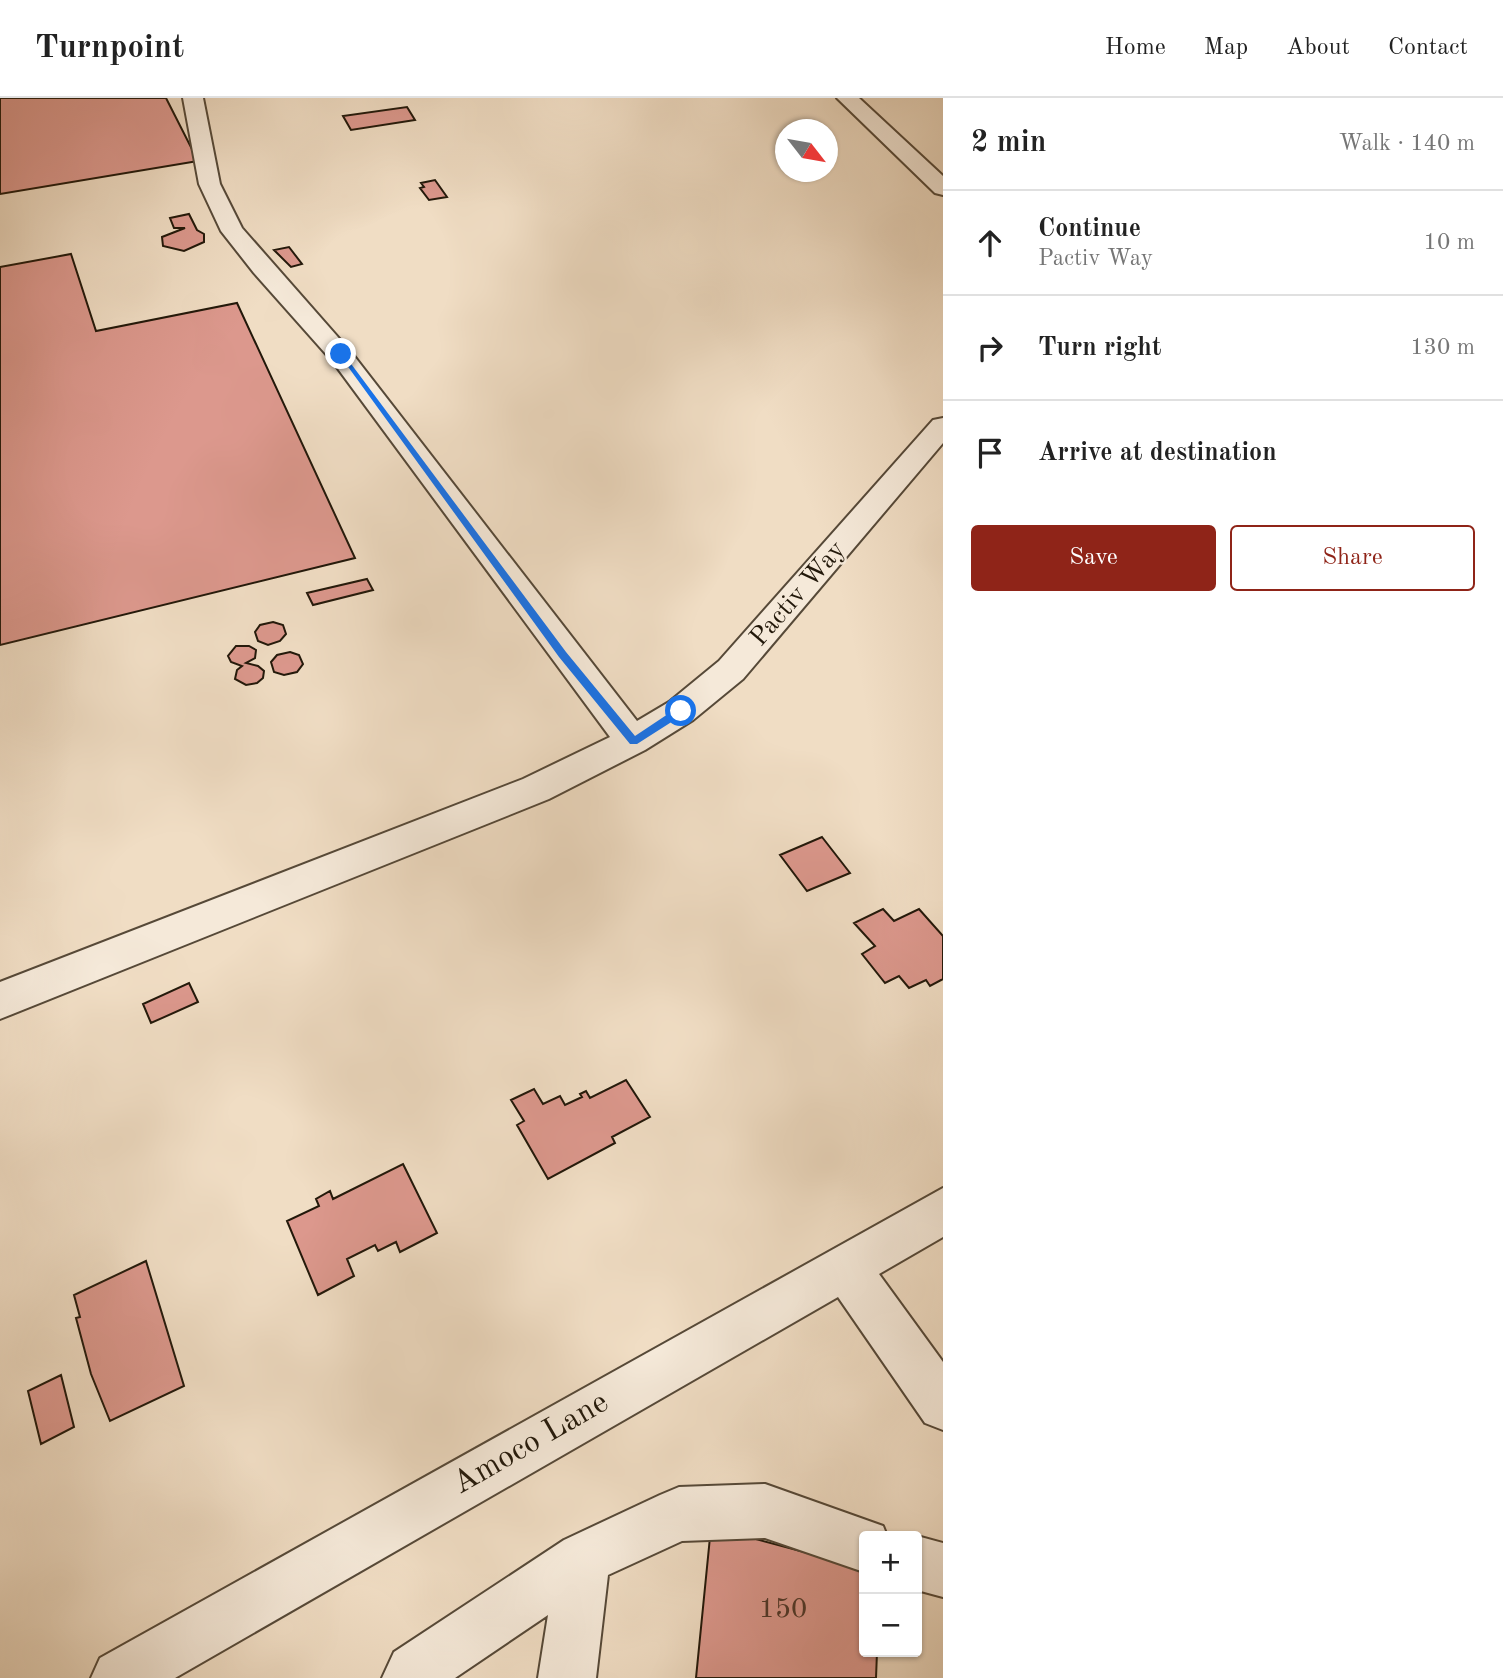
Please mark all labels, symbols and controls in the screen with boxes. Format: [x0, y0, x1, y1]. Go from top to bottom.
text: Turnpoint [35, 32, 184, 65]
text: Home [1105, 36, 1166, 60]
text: Map [1204, 36, 1248, 60]
text: About [1286, 36, 1350, 60]
text: Contact [1388, 36, 1468, 60]
north arrow [775, 119, 838, 182]
text: 2 min [971, 128, 1046, 158]
text: Walk · 140 m [1339, 132, 1475, 155]
text: Continue [1038, 216, 1141, 242]
icon: ahead [971, 224, 1009, 262]
text: 10 m [1424, 231, 1475, 254]
text: Pactiv Way [1038, 247, 1153, 270]
icon: right [971, 329, 1009, 367]
text: Turn right [1038, 335, 1161, 361]
text: 130 m [1410, 336, 1475, 359]
route end [325, 338, 356, 369]
icon: arrive [971, 434, 1009, 472]
text: Arrive at destination [1038, 440, 1277, 466]
button: Save [971, 525, 1216, 591]
button: Share [1230, 525, 1475, 591]
street label: Pactiv Way [746, 536, 851, 652]
route start [665, 695, 696, 726]
street label: Amoco Lane [448, 1387, 614, 1501]
map controls [859, 1531, 922, 1657]
button: + [859, 1531, 922, 1594]
button: − [859, 1594, 922, 1657]
house number: 150 [759, 1596, 807, 1624]

